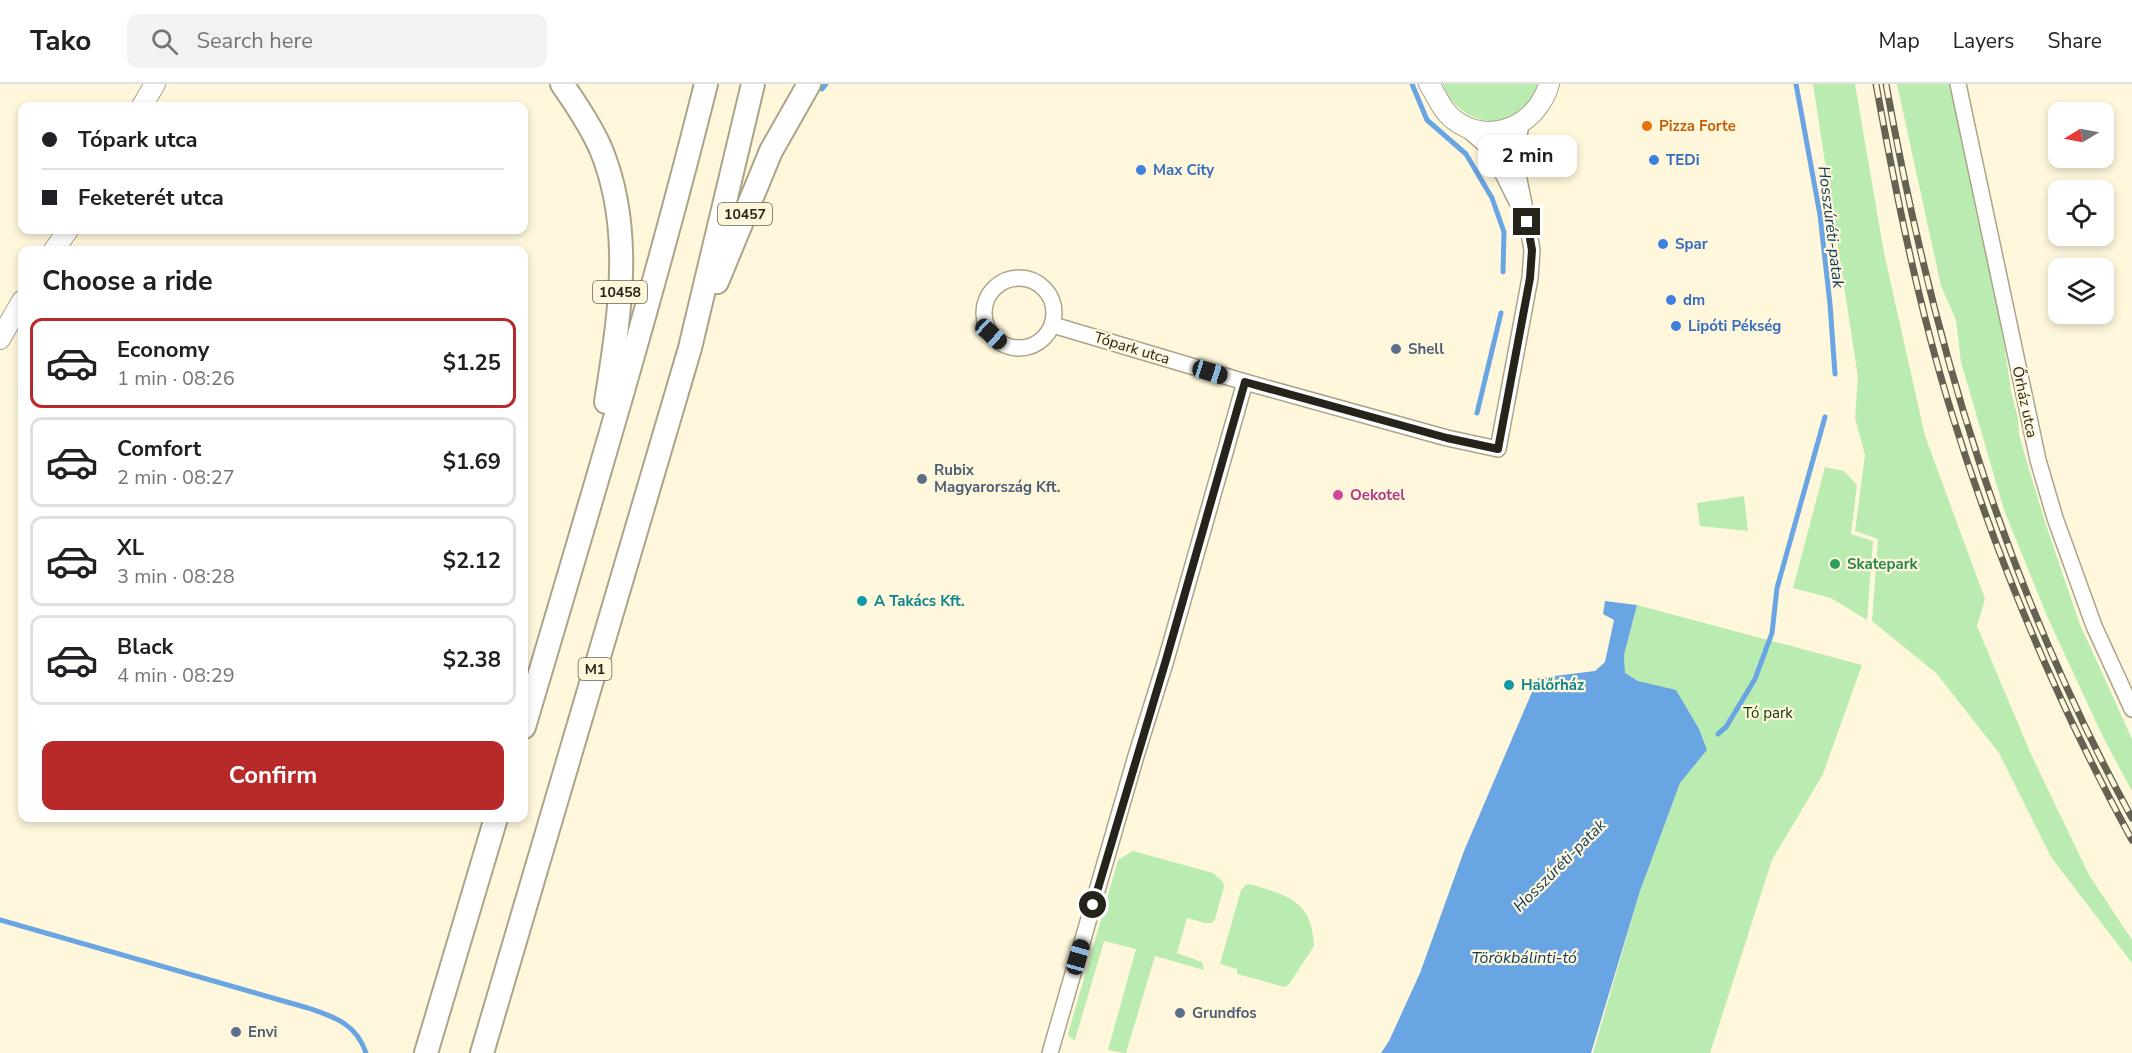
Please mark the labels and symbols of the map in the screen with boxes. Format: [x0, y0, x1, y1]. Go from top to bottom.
north arrow [2048, 102, 2114, 168]
place label: Pizza Forte [1659, 116, 1736, 136]
marker: Pizza Forte [1640, 119, 1654, 133]
callout: 2 min [1478, 135, 1576, 177]
place label: TEDi [1666, 150, 1700, 170]
marker: TEDi [1647, 153, 1661, 167]
place label: Max City [1153, 160, 1214, 180]
marker: Max City [1134, 163, 1148, 177]
water label: Hosszúréti-patak [1813, 165, 1850, 290]
road number: 10457 [718, 203, 772, 225]
route end [1513, 208, 1540, 235]
place label: Spar [1675, 234, 1708, 254]
marker: Spar [1656, 237, 1670, 251]
road number: 10458 [593, 281, 647, 303]
place label: dm [1683, 290, 1705, 310]
marker: dm [1664, 293, 1678, 307]
car [972, 315, 1010, 353]
place label: Lipóti Pékség [1688, 316, 1781, 336]
marker: Lipóti Pékség [1669, 319, 1683, 333]
street label: Tópark utca [1092, 327, 1172, 369]
place label: Shell [1408, 339, 1444, 359]
marker: Shell [1389, 342, 1403, 356]
car [1190, 358, 1230, 386]
street label: Őrház utca [2008, 364, 2042, 440]
place label: Rubix Magyarország Kft. [934, 460, 1061, 497]
marker: Rubix Magyarország Kft. [915, 472, 929, 486]
place label: Oekotel [1350, 485, 1405, 505]
marker: Oekotel [1331, 488, 1345, 502]
place label: Skatepark [1847, 554, 1919, 574]
marker: Skatepark [1828, 557, 1842, 571]
place label: A Takács Kft. [874, 591, 965, 611]
marker: A Takács Kft. [855, 594, 869, 608]
road number: M1 [578, 658, 612, 680]
place label: Halőrház [1521, 675, 1584, 695]
marker: Halőrház [1502, 678, 1516, 692]
park label: Tó park [1743, 703, 1793, 723]
water label: Hosszúréti-patak [1508, 814, 1612, 917]
route start [1079, 891, 1106, 918]
car [1064, 937, 1092, 977]
water label: Törökbálinti-tó [1471, 947, 1577, 969]
place label: Grundfos [1192, 1003, 1257, 1023]
marker: Grundfos [1173, 1006, 1187, 1020]
place label: Envi [248, 1022, 277, 1042]
marker: Envi [229, 1025, 243, 1039]

